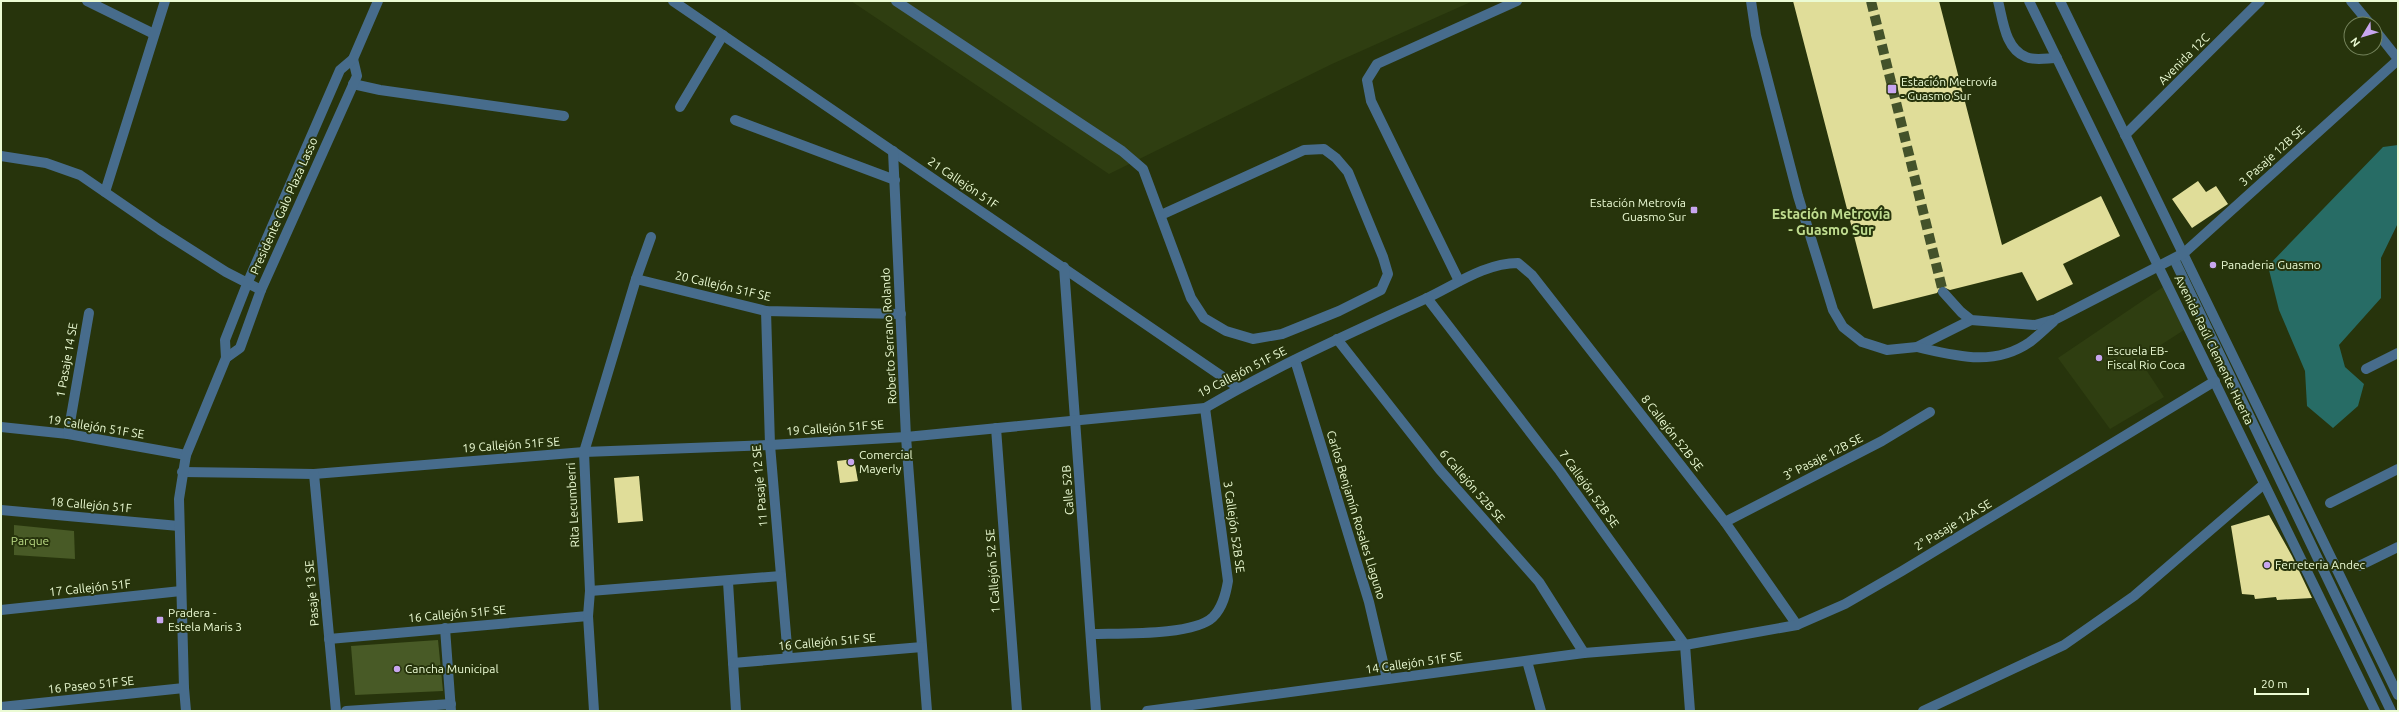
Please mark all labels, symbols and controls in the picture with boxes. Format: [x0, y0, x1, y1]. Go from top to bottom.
north arrow [2343, 16, 2383, 56]
street label: Avenida 12C [2155, 30, 2212, 87]
text: N [2348, 35, 2362, 49]
place label: Estación Metrovía - Guasmo Sur [1901, 75, 1997, 102]
marker: Estación Metrovía - Guasmo Sur [1886, 83, 1898, 95]
street label: 3 Pasaje 12B SE [2236, 123, 2307, 188]
street label: Presidente Galo Plaza Lasso [247, 135, 320, 276]
street label: 21 Callejón 51F [926, 154, 1001, 211]
place label: Estación Metrovía Guasmo Sur [1590, 196, 1686, 223]
marker: Estación Metrovía Guasmo Sur [1689, 205, 1699, 215]
district label: Estación Metrovía - Guasmo Sur [1772, 206, 1890, 238]
place label: Panaderia Guasmo [2221, 258, 2321, 271]
marker: Panaderia Guasmo [2208, 260, 2218, 270]
street label: Roberto Serrano Rolando [878, 267, 899, 405]
street label: 20 Callejón 51F SE [674, 268, 773, 303]
street label: Avenida Raúl Clemente Huerta [2173, 273, 2256, 427]
street label: 1 Pasaje 14 SE [54, 321, 80, 398]
street label: 19 Callejón 51F SE [1195, 343, 1289, 400]
place label: Escuela EB- Fiscal Rio Coca [2107, 344, 2185, 371]
marker: Escuela EB- Fiscal Rio Coca [2094, 353, 2104, 363]
street label: 8 Callejón 52B SE [1639, 392, 1706, 473]
street label: 19 Callejón 51F SE [47, 412, 146, 441]
street label: 19 Callejón 51F SE [786, 418, 885, 437]
street label: Carlos Benjamín Rosales Llaguno [1325, 429, 1388, 601]
street label: 3° Pasaje 12B SE [1781, 431, 1865, 482]
street label: 19 Callejón 51F SE [462, 435, 561, 454]
street label: 11 Pasaje 12 SE [749, 444, 770, 528]
street label: 6 Callejón 52B SE [1437, 447, 1508, 525]
street label: 7 Callejón 52B SE [1557, 447, 1622, 530]
place label: Comercial Mayerly [859, 448, 913, 475]
marker: Comercial Mayerly [846, 457, 856, 467]
street label: Rita Lecumberri [564, 462, 581, 548]
street label: Calle 52B [1059, 464, 1076, 516]
street label: 3 Callejón 52B SE [1222, 480, 1247, 574]
street label: 18 Callejón 51F [50, 494, 133, 515]
street label: 2° Pasaje 12A SE [1912, 496, 1994, 553]
street label: 1 Callejón 52 SE [983, 528, 1002, 614]
park label: Parque [11, 534, 49, 547]
place label: Ferreteria Andec [2275, 558, 2366, 571]
street label: Pasaje 13 SE [302, 559, 321, 627]
marker: Ferreteria Andec [2262, 560, 2272, 570]
street label: 17 Callejón 51F [48, 577, 131, 598]
street label: 16 Callejón 51F SE [408, 603, 507, 624]
place label: Pradera - Estela Maris 3 [168, 606, 242, 633]
marker: Pradera - Estela Maris 3 [155, 615, 165, 625]
street label: 16 Callejón 51F SE [778, 631, 877, 652]
street label: 14 Callejón 51F SE [1365, 649, 1464, 676]
place label: Cancha Municipal [405, 662, 499, 675]
marker: Cancha Municipal [392, 664, 402, 674]
scale bar [2255, 670, 2308, 696]
street label: 16 Paseo 51F SE [47, 673, 135, 696]
text: 20 m [2261, 677, 2288, 690]

